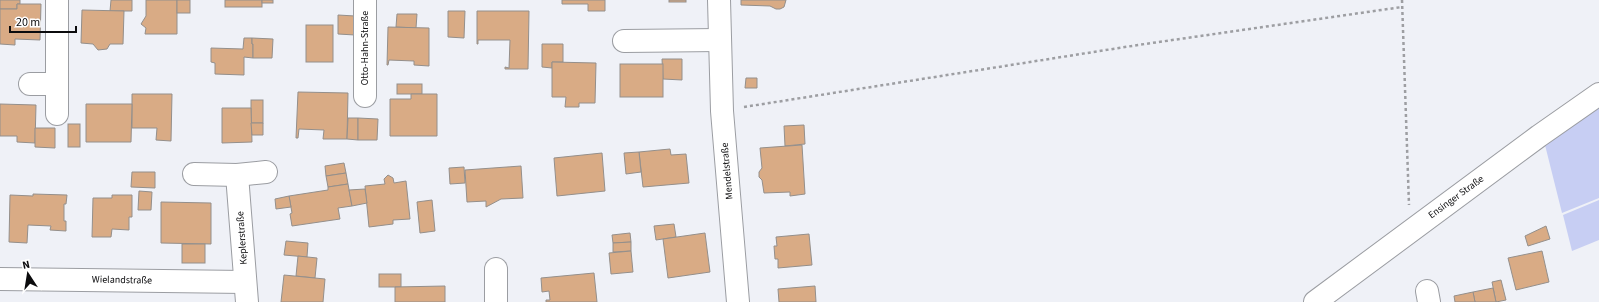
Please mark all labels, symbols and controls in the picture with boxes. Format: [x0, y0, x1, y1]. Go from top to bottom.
scale bar [10, 8, 76, 34]
street label: Otto-Hahn-Straße [358, 11, 372, 85]
text: 20 m [16, 14, 40, 31]
street label: Mendelstraße [718, 142, 736, 200]
street label: Ensinger Straße [1425, 172, 1487, 222]
street label: Keplerstraße [233, 211, 251, 265]
north arrow [8, 254, 48, 294]
text: N [21, 257, 31, 273]
street label: Wielandstraße [92, 272, 152, 288]

